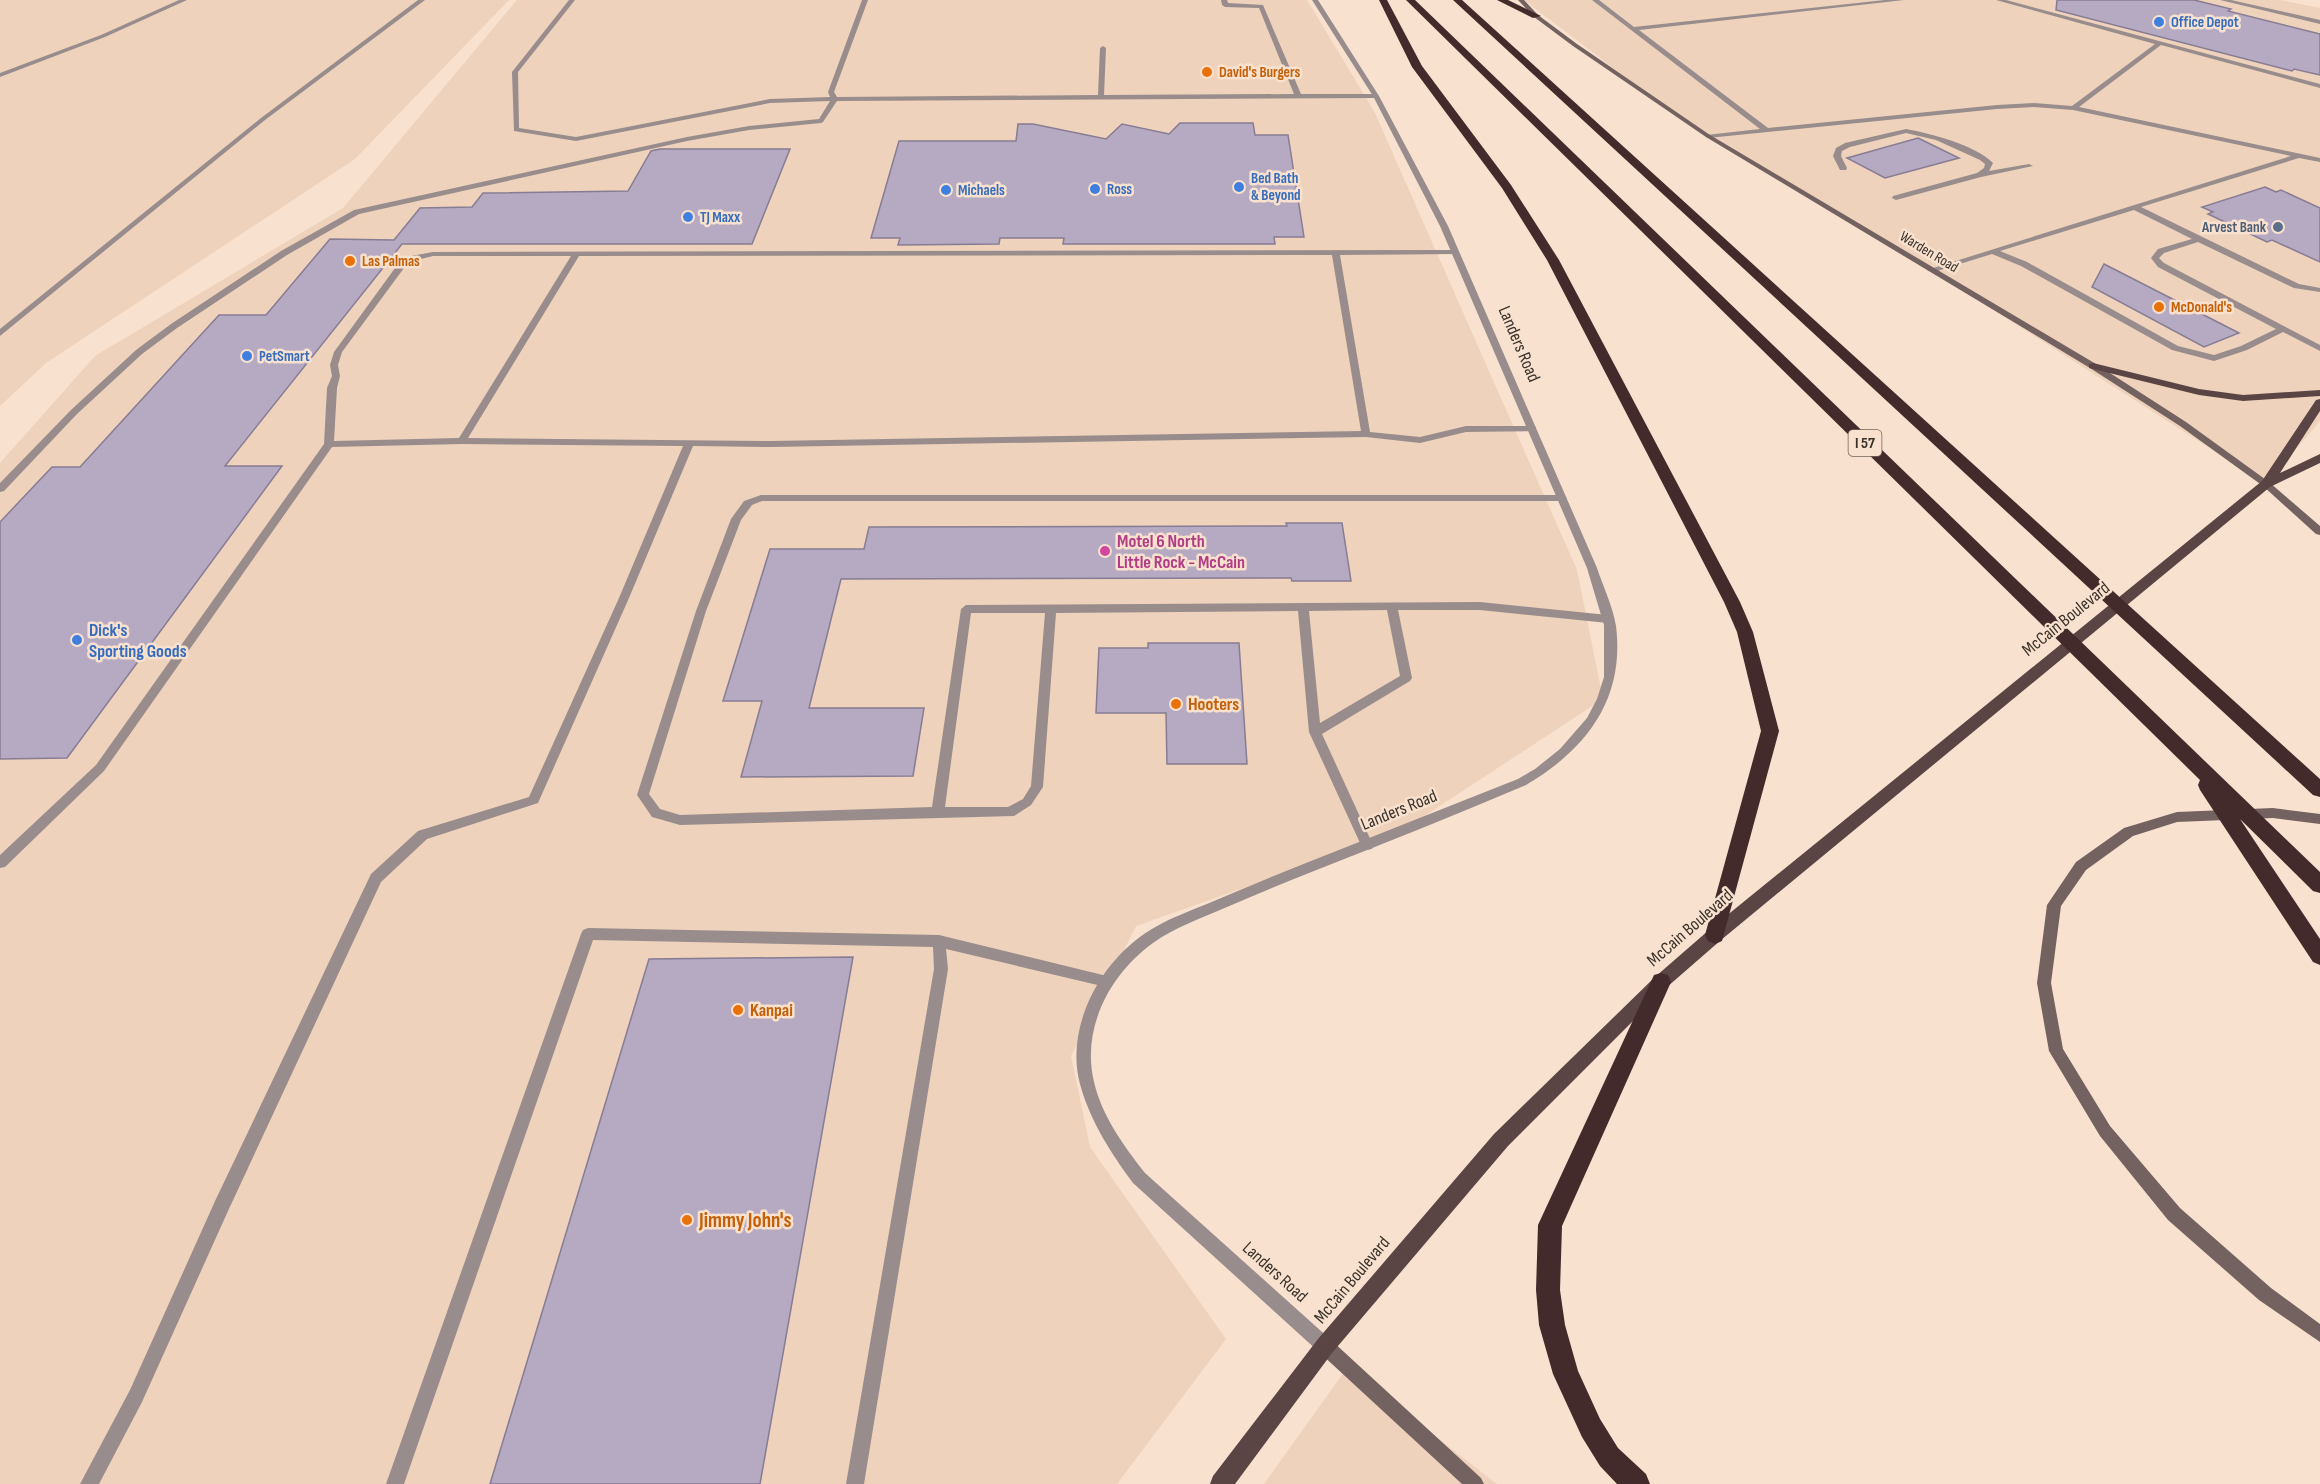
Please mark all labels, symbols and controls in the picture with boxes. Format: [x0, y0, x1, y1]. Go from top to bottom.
place label: Office Depot [2171, 13, 2239, 32]
marker: Office Depot [2152, 15, 2166, 29]
place label: David's Burgers [1219, 63, 1301, 82]
marker: David's Burgers [1200, 65, 1214, 79]
place label: Bed Bath & Beyond [1251, 169, 1301, 205]
place label: Ross [1107, 180, 1132, 199]
marker: Bed Bath & Beyond [1232, 180, 1246, 194]
place label: Michaels [958, 181, 1005, 200]
marker: Ross [1088, 182, 1102, 196]
marker: Michaels [939, 183, 953, 197]
place label: TJ Maxx [700, 208, 741, 227]
marker: TJ Maxx [681, 210, 695, 224]
place label: Arvest Bank [2201, 218, 2267, 237]
marker: Arvest Bank [2271, 220, 2285, 234]
street label: Warden Road [1896, 227, 1962, 277]
place label: Las Palmas [362, 252, 420, 271]
marker: Las Palmas [343, 254, 357, 268]
place label: McDonald's [2171, 298, 2232, 317]
marker: McDonald's [2152, 300, 2166, 314]
street label: Landers Road [1494, 303, 1544, 385]
place label: PetSmart [259, 347, 310, 366]
marker: PetSmart [240, 349, 254, 363]
road number: I 57 [1848, 430, 1882, 456]
place label: Motel 6 North Little Rock - McCain [1117, 531, 1245, 573]
marker: Motel 6 North Little Rock - McCain [1098, 544, 1112, 558]
street label: McCain Boulevard [2018, 577, 2114, 661]
place label: Dick's Sporting Goods [89, 620, 187, 662]
marker: Dick's Sporting Goods [70, 633, 84, 647]
place label: Hooters [1188, 694, 1239, 715]
marker: Hooters [1169, 697, 1183, 711]
street label: Landers Road [1358, 785, 1440, 835]
street label: McCain Boulevard [1643, 885, 1737, 971]
place label: Kanpai [750, 1000, 793, 1021]
marker: Kanpai [731, 1003, 745, 1017]
place label: Jimmy John's [698, 1208, 792, 1233]
marker: Jimmy John's [680, 1213, 694, 1227]
street label: McCain Boulevard [1310, 1232, 1394, 1328]
street label: Landers Road [1238, 1237, 1312, 1307]

